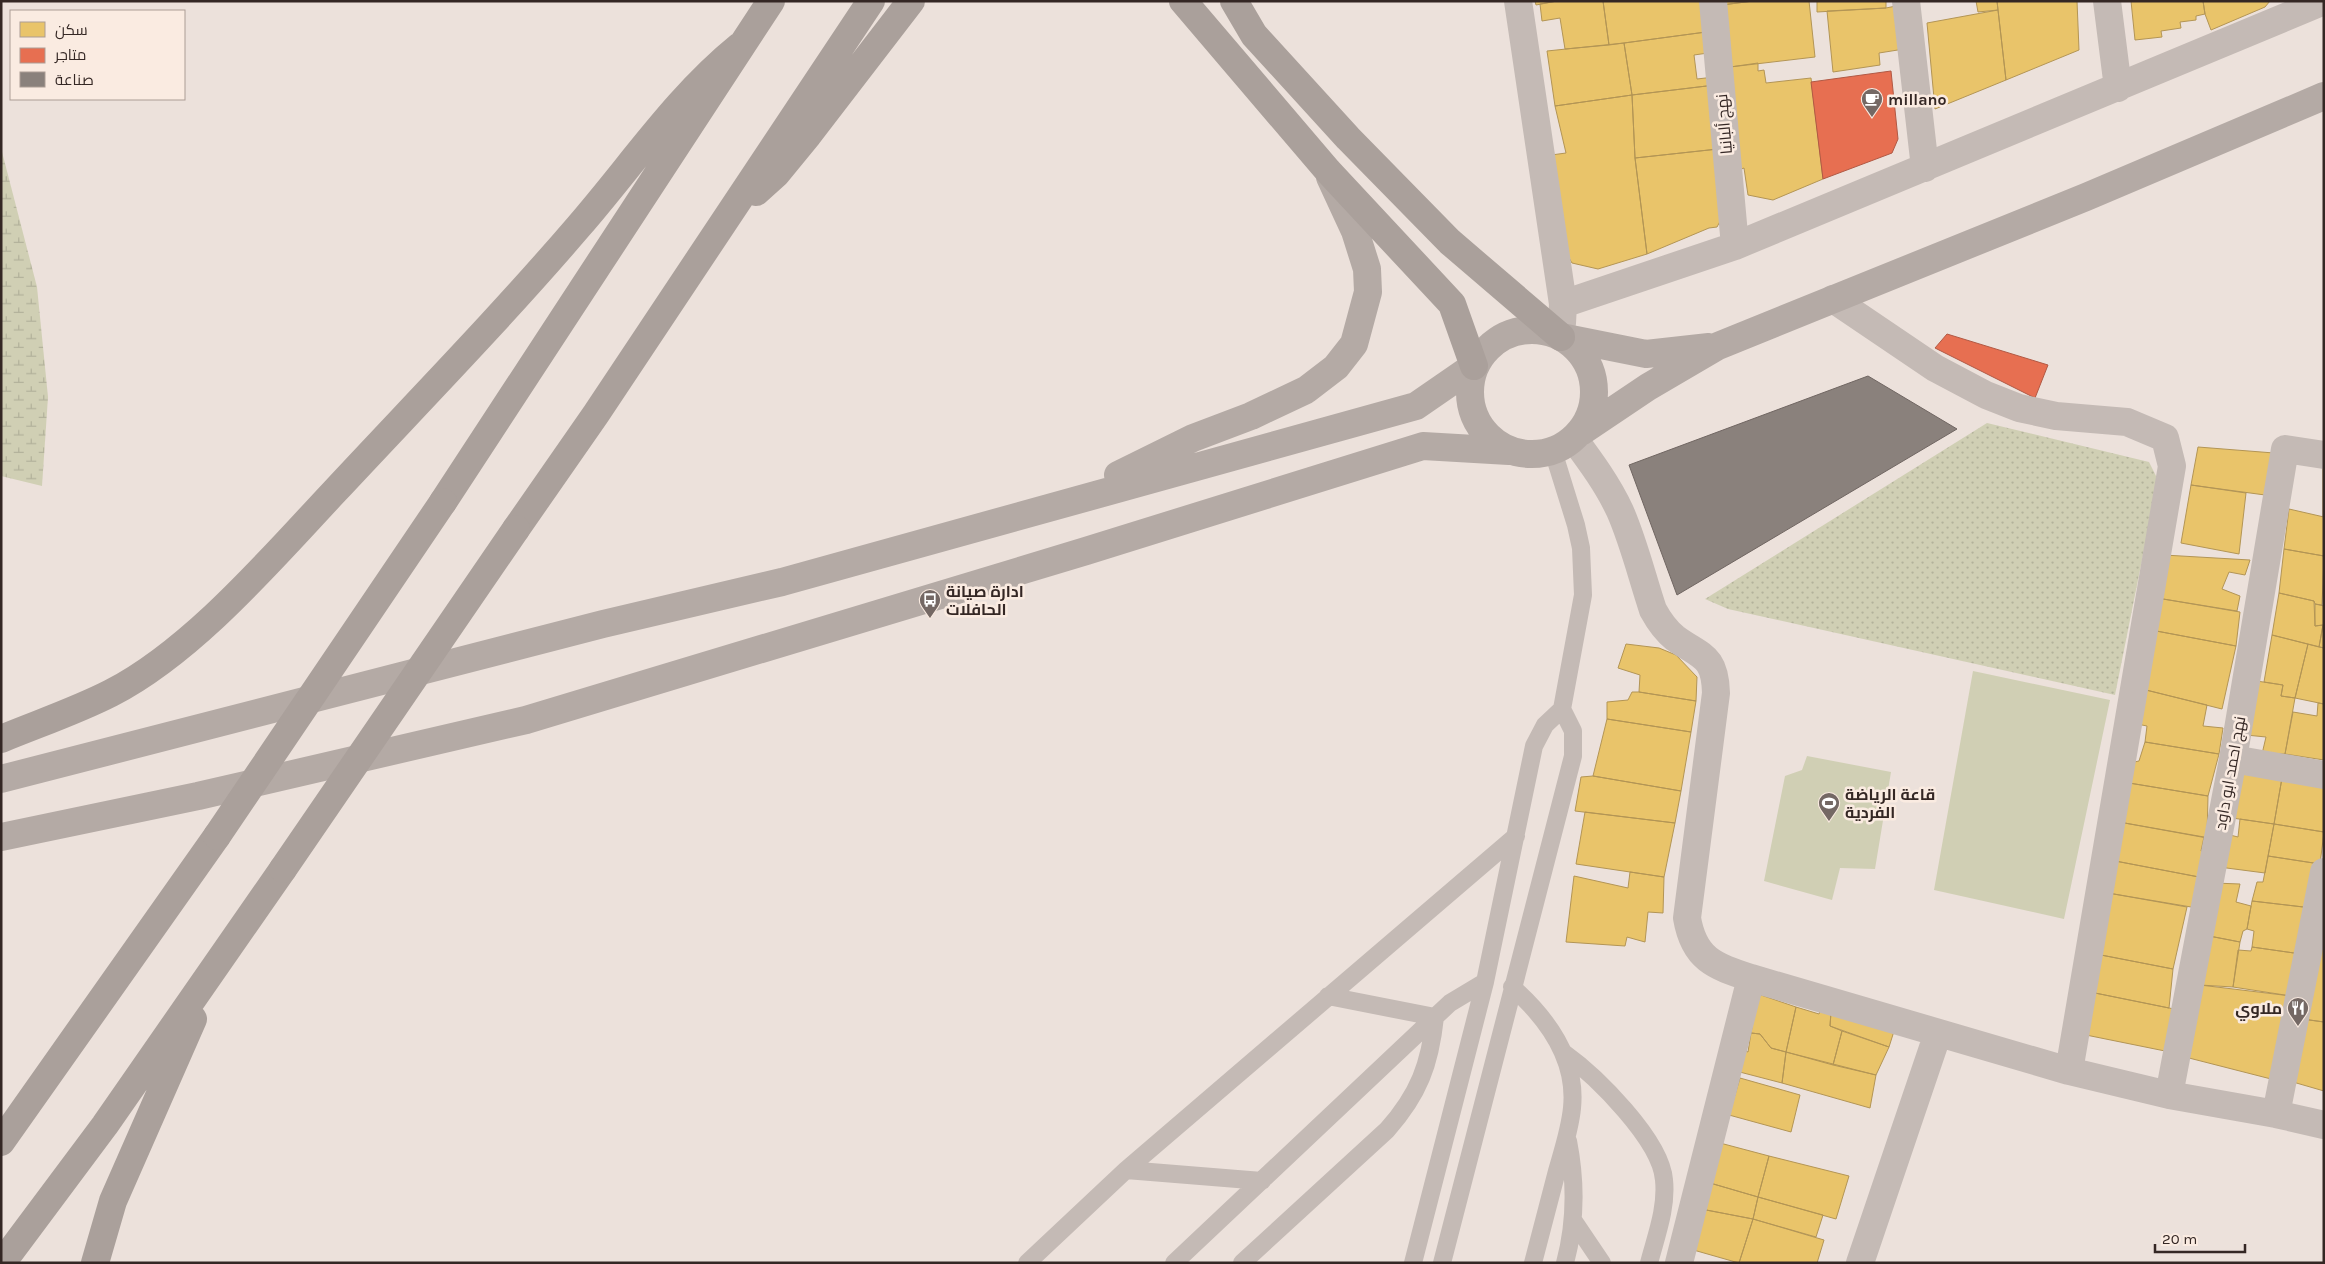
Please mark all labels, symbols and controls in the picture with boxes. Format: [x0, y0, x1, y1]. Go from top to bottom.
legend [10, 10, 185, 100]
text: سكن [55, 21, 88, 40]
text: متاجر [54, 46, 86, 64]
text: صناعة [55, 71, 94, 89]
cafe icon: millano [1860, 87, 1884, 118]
place label: millano [1888, 90, 1947, 109]
street label: نهج ألبانيا [1712, 93, 1738, 155]
place label: ادارة صيانة الحافلات [946, 582, 1024, 619]
bus stop icon: ادارة صيانة الحافلات [918, 588, 942, 619]
street label: نهج احمد ابو داود [2211, 715, 2251, 832]
place label: قاعة الرياضة الفردية [1845, 785, 1935, 822]
sports icon: قاعة الرياضة الفردية [1817, 791, 1841, 822]
restaurant icon: ملاوي [2286, 996, 2310, 1027]
place label: ملاوي [2235, 999, 2282, 1021]
scale bar [2155, 1222, 2245, 1254]
text: 20 m [2162, 1230, 2197, 1248]

